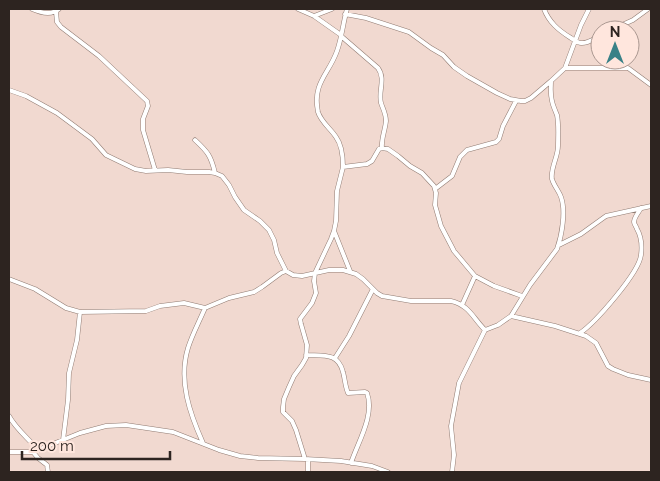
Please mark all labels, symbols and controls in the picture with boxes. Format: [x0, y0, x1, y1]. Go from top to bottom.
north arrow [590, 20, 640, 70]
text: N [610, 24, 620, 40]
scale bar [22, 428, 170, 460]
text: 200 m [30, 437, 74, 455]

